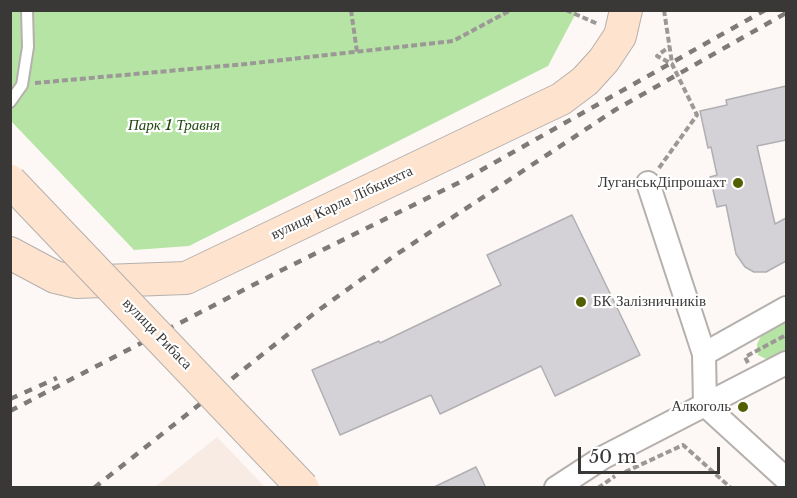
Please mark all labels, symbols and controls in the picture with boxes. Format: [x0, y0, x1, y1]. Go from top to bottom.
park label: Парк 1 Травня [128, 117, 220, 135]
street label: вулиця Карла Лібкнехта [268, 162, 416, 244]
place label: ЛуганськДіпрошахт [598, 174, 726, 192]
marker: ЛуганськДіпрошахт [731, 176, 745, 190]
place label: БК Залізничників [593, 293, 706, 311]
street label: вулиця Рибаса [118, 295, 196, 373]
marker: БК Залізничників [574, 295, 588, 309]
place label: Алкоголь [671, 398, 731, 416]
marker: Алкоголь [736, 400, 750, 414]
scale bar [581, 435, 724, 473]
text: 50 m [589, 446, 637, 468]

